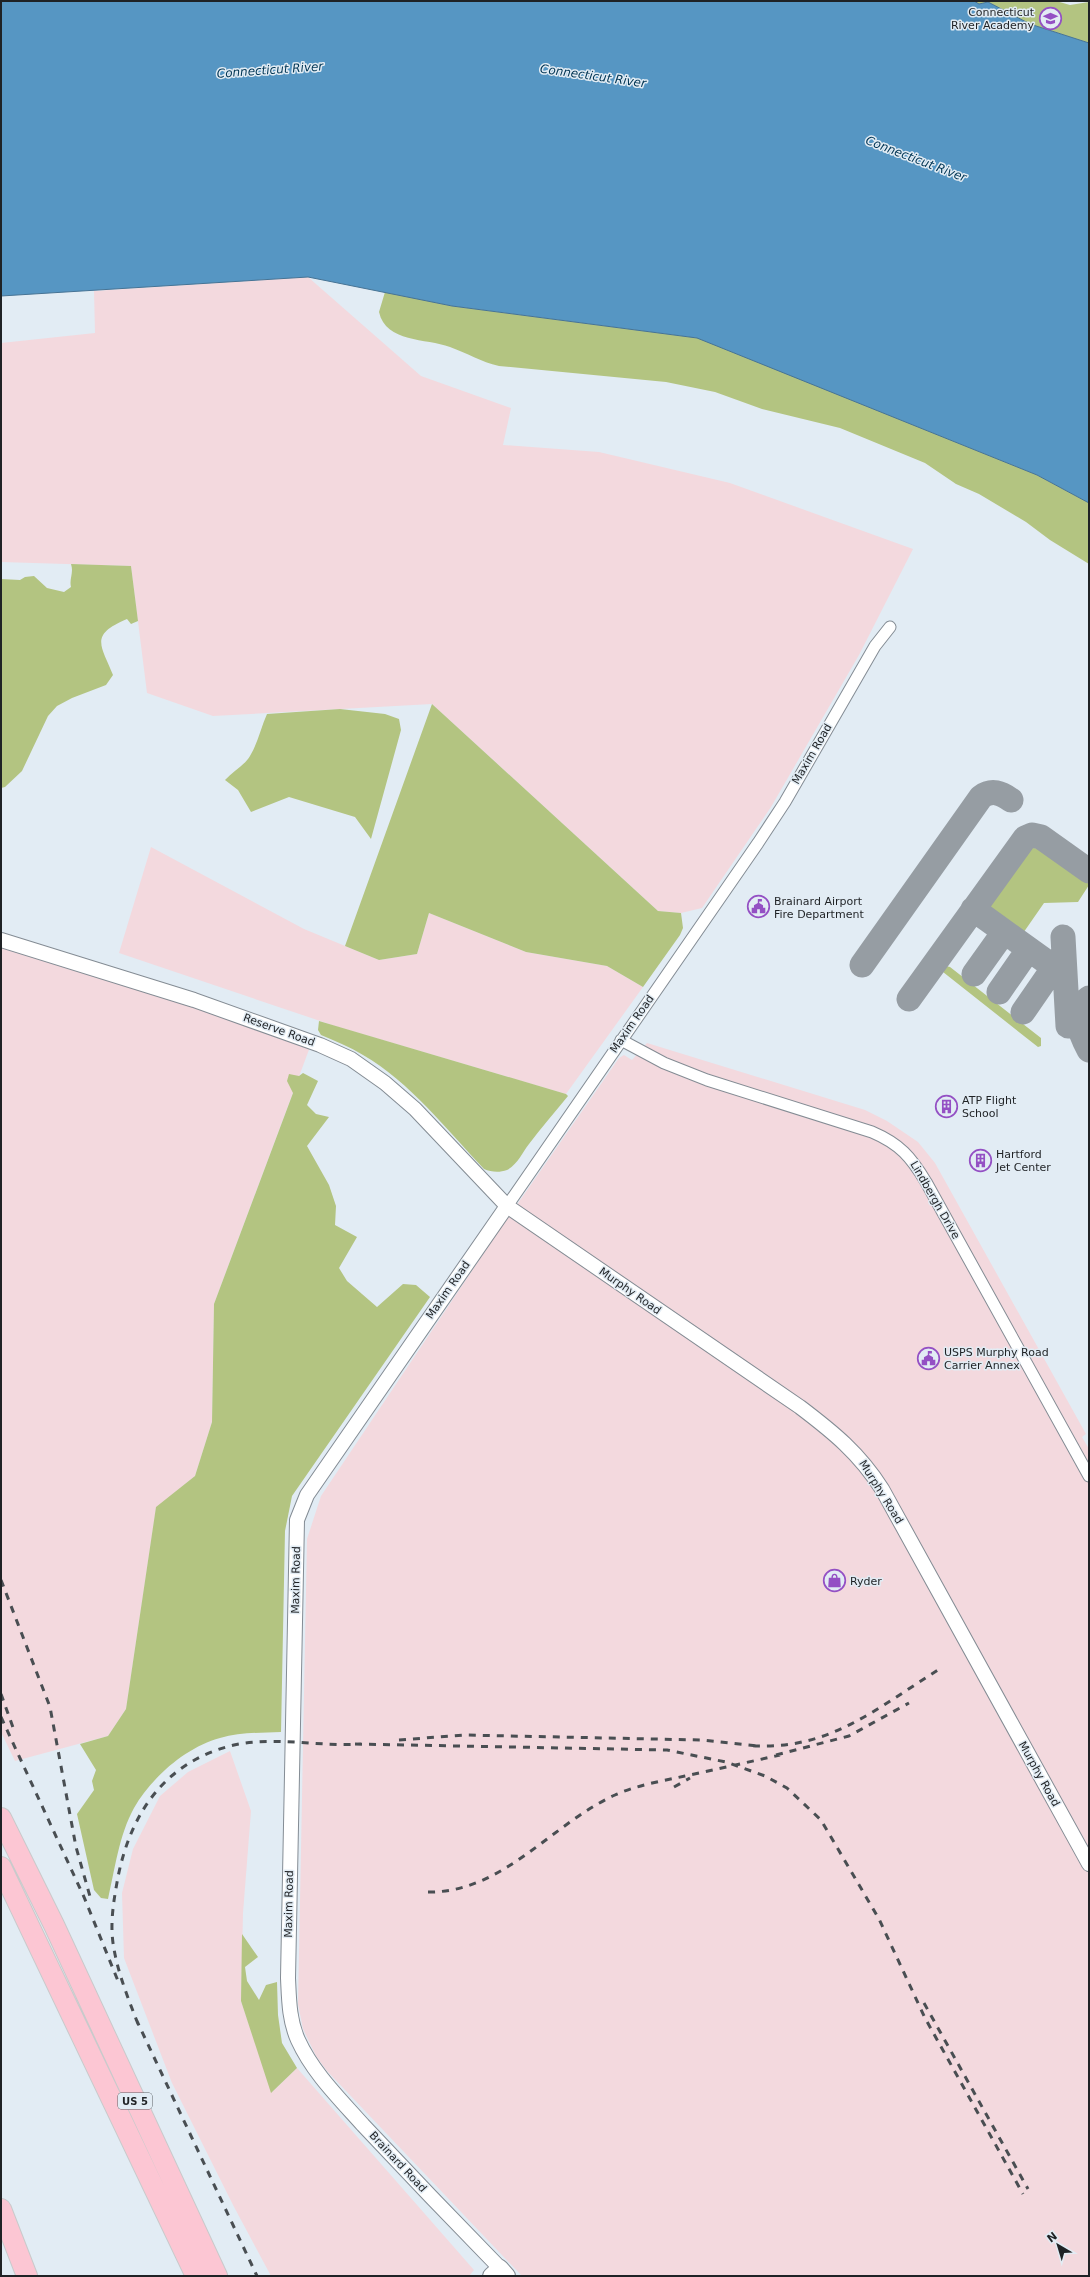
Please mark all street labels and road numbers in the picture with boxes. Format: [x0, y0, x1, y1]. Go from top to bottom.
street label: Maxim Road [789, 721, 835, 787]
street label: Maxim Road [607, 993, 657, 1055]
street label: Reserve Road [241, 1011, 317, 1049]
street label: Lindbergh Drive [907, 1159, 963, 1242]
street label: Maxim Road [423, 1259, 473, 1321]
street label: Murphy Road [597, 1265, 663, 1317]
street label: Murphy Road [856, 1458, 906, 1526]
street label: Maxim Road [289, 1546, 303, 1614]
street label: Murphy Road [1016, 1739, 1062, 1809]
street label: Maxim Road [282, 1870, 296, 1938]
road number: US 5 [118, 2093, 152, 2109]
street label: Brainard Road [367, 2129, 429, 2195]

